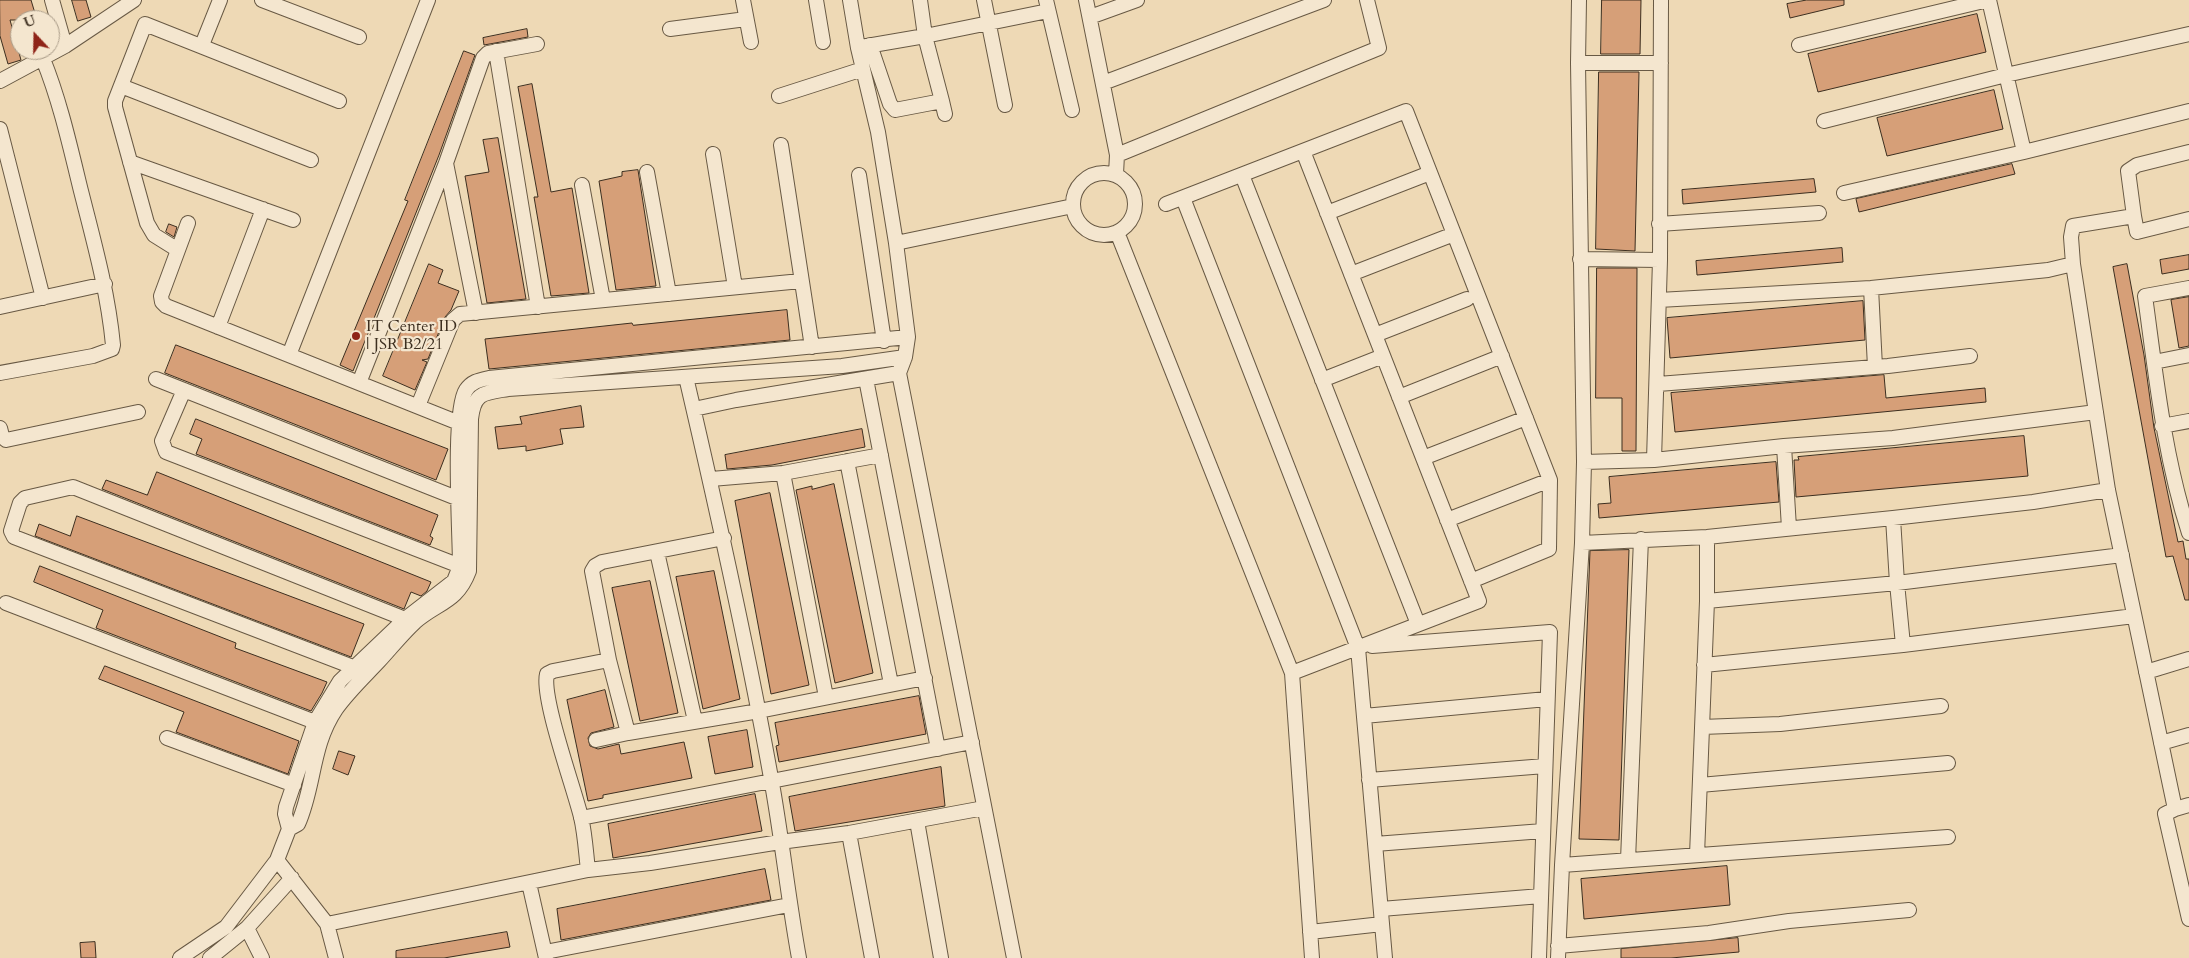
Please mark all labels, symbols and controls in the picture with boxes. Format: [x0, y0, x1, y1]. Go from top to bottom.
north arrow [10, 10, 60, 60]
text: U [21, 11, 39, 32]
place label: IT Center ID | JSR B2/21 [366, 317, 457, 355]
marker: IT Center ID | JSR B2/21 [350, 330, 362, 342]

